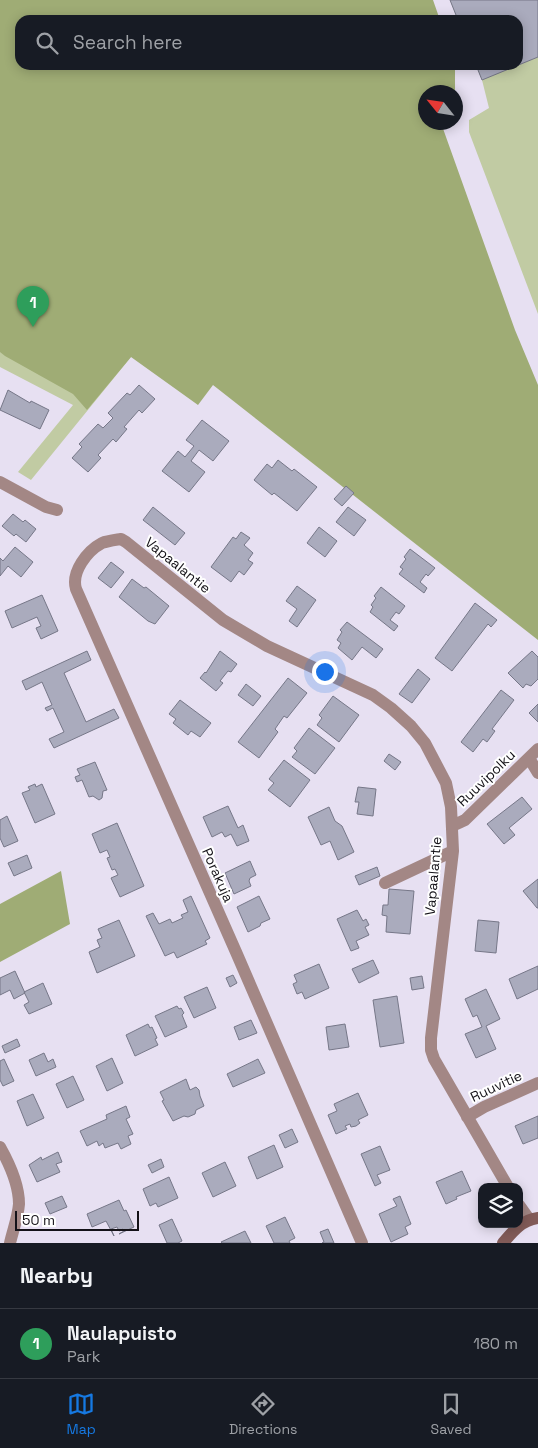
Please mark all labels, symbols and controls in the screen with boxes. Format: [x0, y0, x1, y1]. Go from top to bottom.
search box [15, 15, 523, 70]
icon: search [33, 29, 61, 57]
text: Search here [73, 30, 183, 55]
north arrow [418, 85, 463, 130]
pin: 1 [17, 286, 49, 327]
street label: Vapaalantie [141, 533, 215, 597]
your location [312, 659, 338, 685]
street label: Ruuvipolku [453, 746, 519, 810]
street label: Vapaalantie [421, 836, 445, 916]
street label: Porakuja [198, 845, 238, 905]
street label: Ruuvitie [467, 1066, 525, 1106]
map controls [478, 1183, 523, 1228]
button: layers [478, 1183, 523, 1228]
scale bar [15, 1208, 139, 1231]
text: 50 m [22, 1211, 55, 1229]
text: Nearby [20, 1262, 93, 1289]
text: Naulapuisto [67, 1321, 177, 1346]
text: 1 [32, 1333, 40, 1354]
text: 180 m [473, 1333, 518, 1354]
text: Park [67, 1346, 100, 1367]
tab: Map [67, 1390, 96, 1438]
tab: Directions [229, 1390, 297, 1438]
tab: Saved [431, 1390, 471, 1438]

